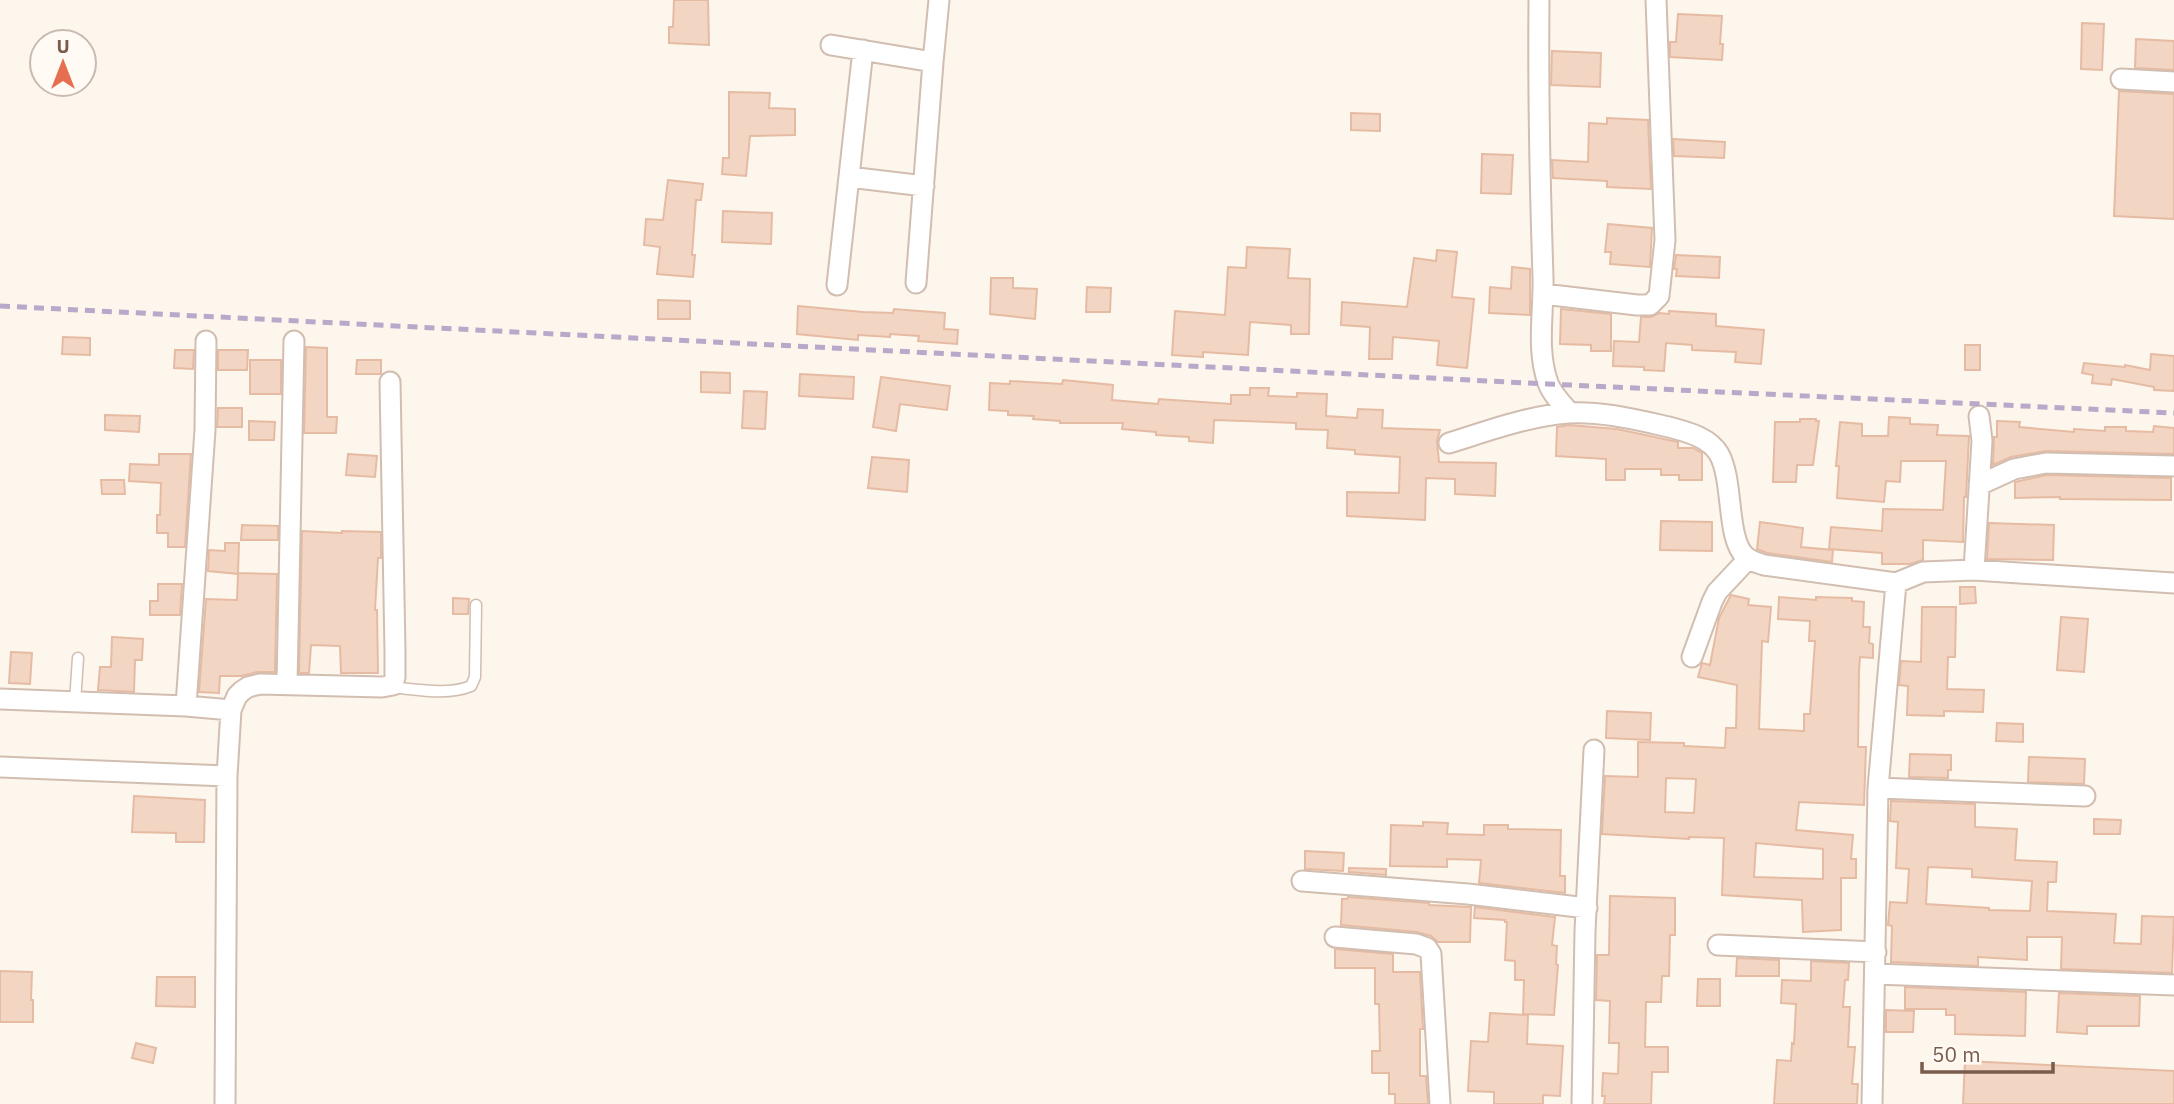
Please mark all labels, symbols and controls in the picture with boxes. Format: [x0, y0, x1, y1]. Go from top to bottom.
north arrow [28, 28, 98, 98]
text: U [56, 34, 70, 58]
scale bar [1922, 1030, 2053, 1074]
text: 50 m [1932, 1040, 1981, 1068]

